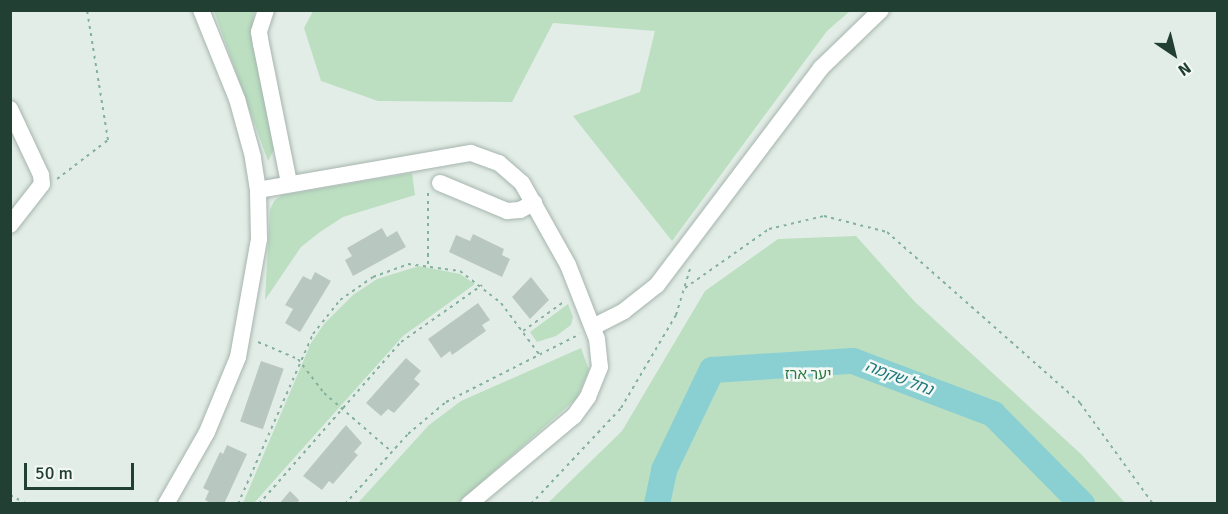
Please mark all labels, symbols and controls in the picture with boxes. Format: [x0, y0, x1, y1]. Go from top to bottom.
north arrow [1144, 24, 1204, 84]
text: N [1174, 57, 1195, 80]
water label: נחל שקמה [862, 356, 936, 400]
park label: יער ארז [785, 366, 831, 384]
scale bar [27, 451, 136, 489]
text: 50 m [35, 462, 73, 484]

